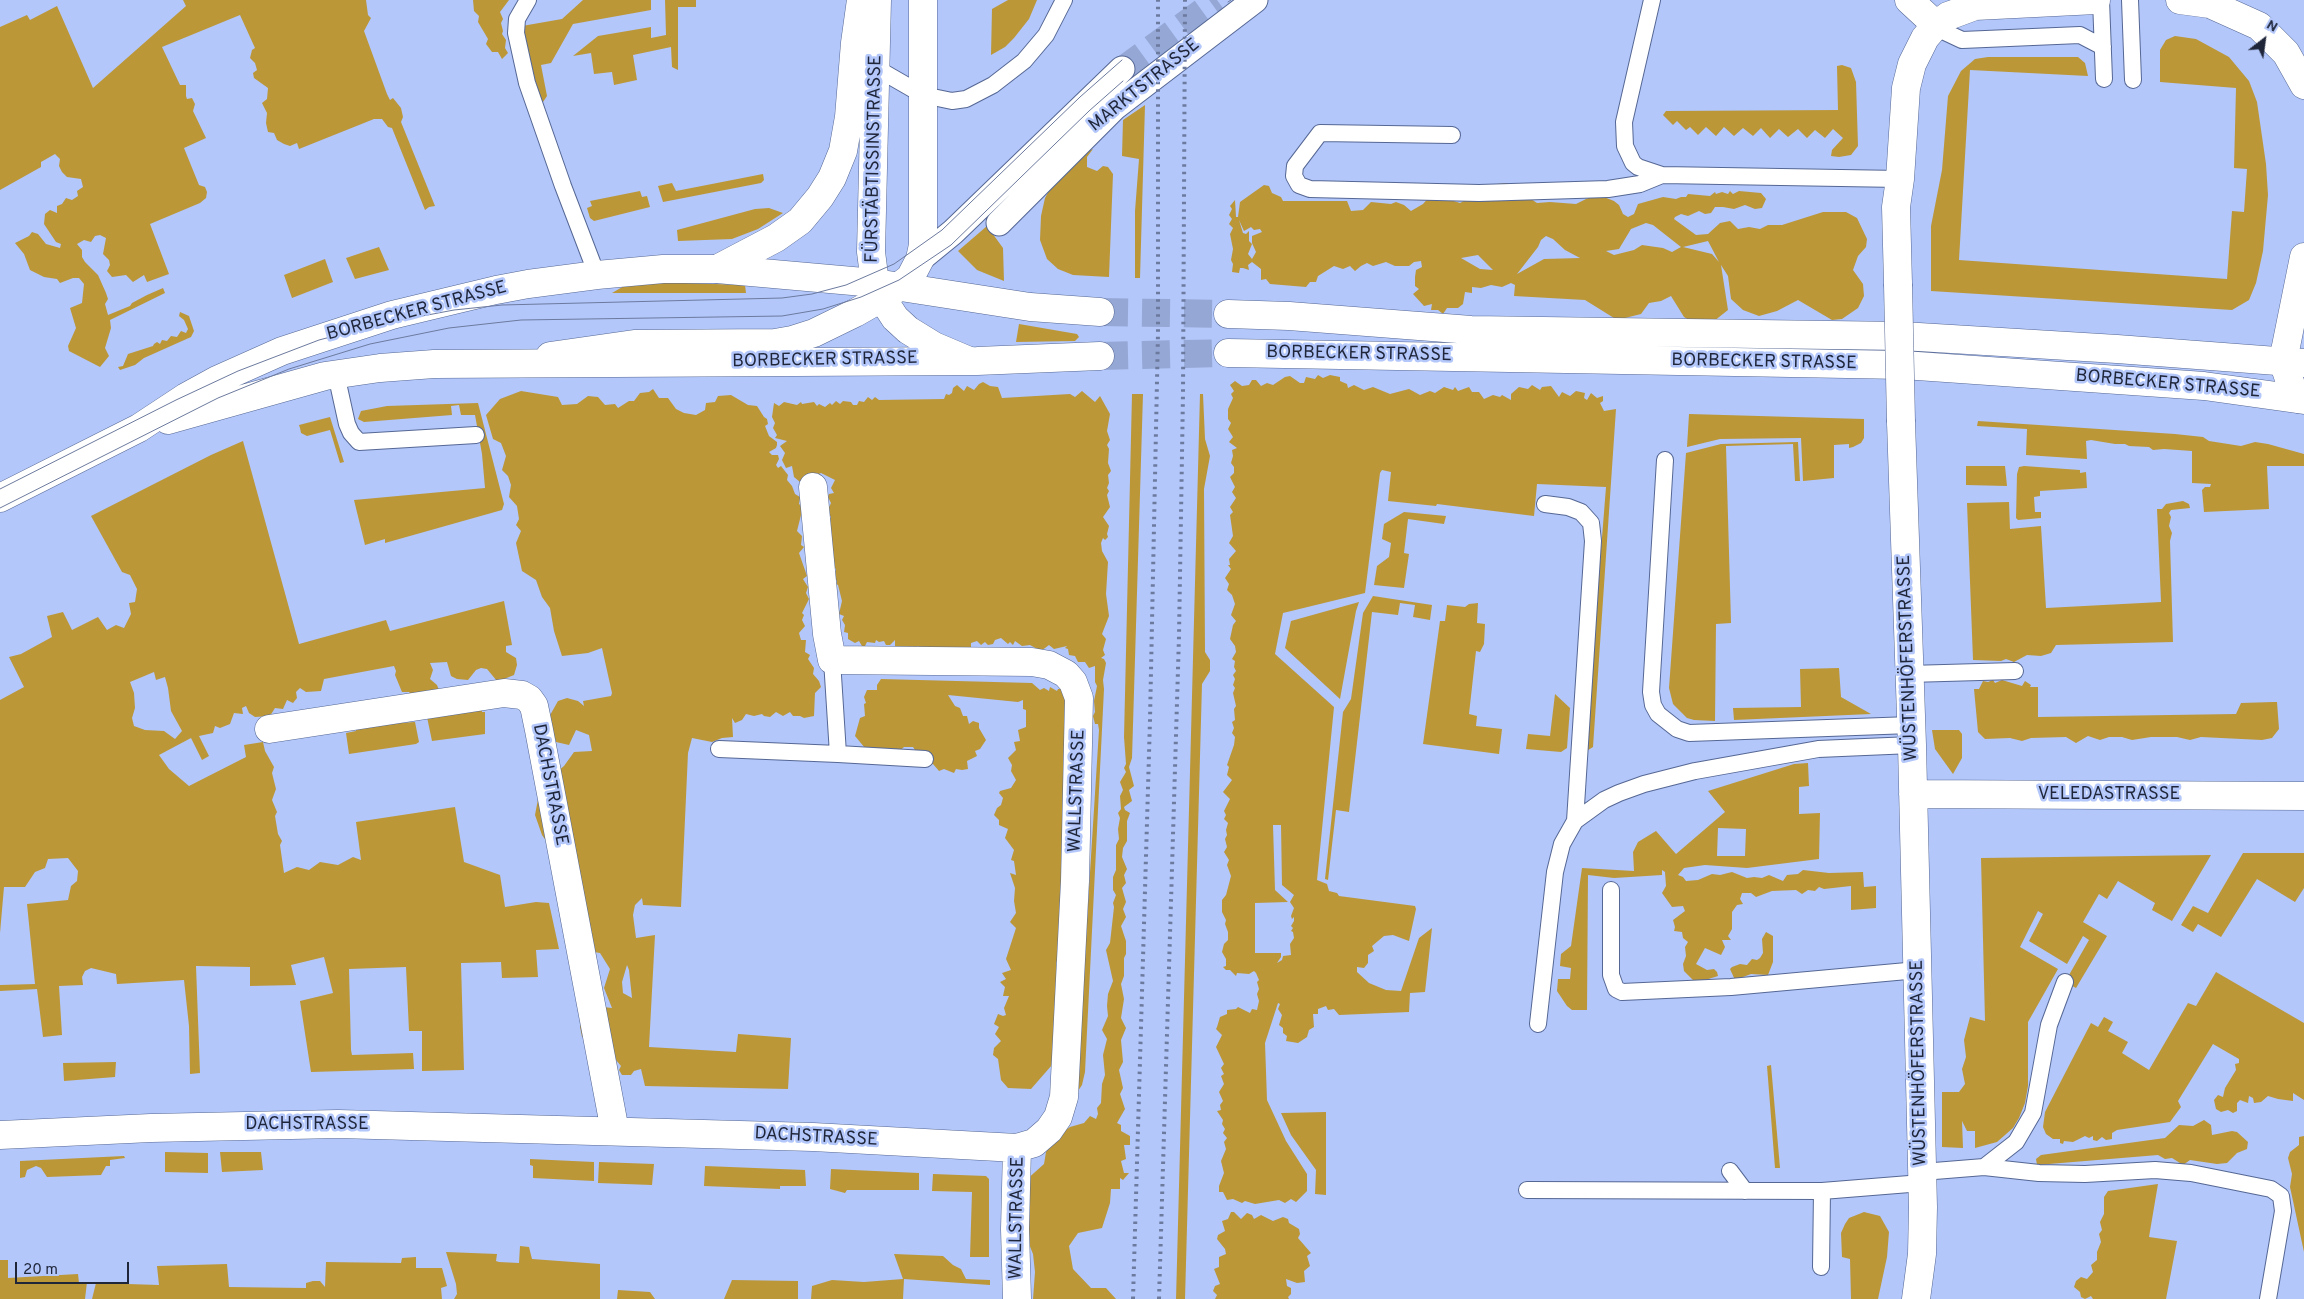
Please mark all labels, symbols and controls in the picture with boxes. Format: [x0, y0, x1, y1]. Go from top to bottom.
north arrow [2239, 15, 2289, 65]
text: N [2263, 17, 2280, 36]
street label: MARKTSTRASSE [1085, 35, 1205, 137]
street label: FÜRSTÄBTISSINSTRASSE [862, 55, 888, 263]
street label: BORBECKER STRASSE [325, 278, 509, 346]
street label: BORBECKER STRASSE [1266, 343, 1452, 367]
street label: BORBECKER STRASSE [732, 349, 918, 373]
street label: BORBECKER STRASSE [1671, 351, 1857, 375]
street label: BORBECKER STRASSE [2075, 366, 2261, 404]
street label: WÜSTENHÖFERSTRASSE [1895, 554, 1923, 762]
street label: DACHSTRASSE [527, 722, 571, 848]
street label: WALLSTRASSE [1065, 729, 1091, 853]
street label: VELEDASTRASSE [2038, 784, 2180, 806]
street label: WÜSTENHÖFERSTRASSE [1907, 960, 1933, 1166]
street label: DACHSTRASSE [245, 1114, 369, 1136]
street label: DACHSTRASSE [754, 1124, 878, 1152]
street label: WALLSTRASSE [1006, 1156, 1030, 1280]
scale bar [18, 1252, 131, 1284]
text: 20 m [23, 1261, 58, 1280]

